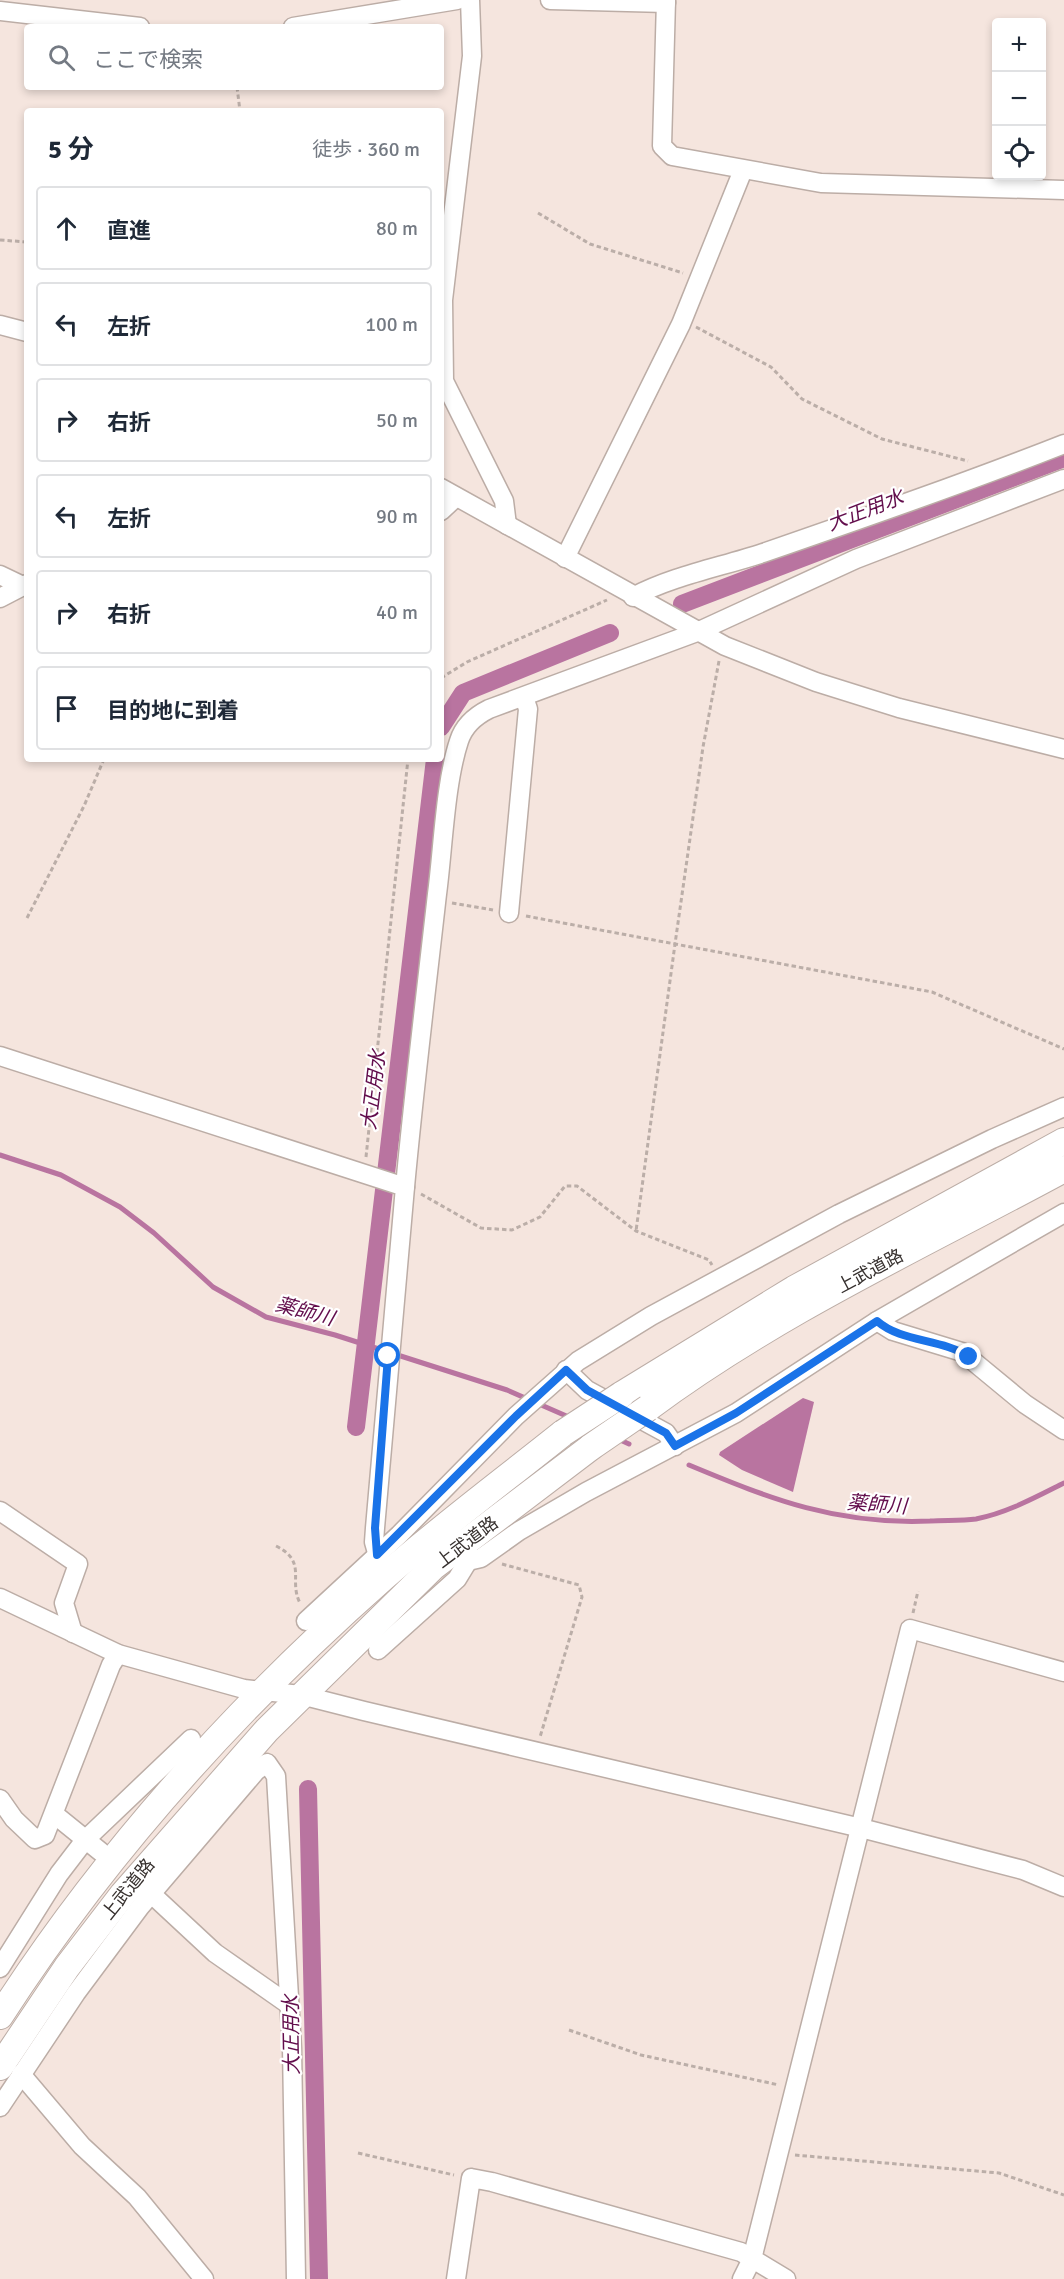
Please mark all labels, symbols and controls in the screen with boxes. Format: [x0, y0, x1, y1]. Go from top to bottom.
map controls [992, 18, 1046, 180]
button: + [992, 18, 1046, 72]
search box [24, 24, 444, 90]
icon: search [45, 41, 78, 74]
text: ここで検索 [93, 46, 203, 73]
button: − [992, 72, 1046, 126]
button: locate [992, 126, 1046, 180]
text: 5 分 [48, 134, 94, 166]
text: 徒歩 · 360 m [312, 137, 420, 162]
icon: ahead [50, 212, 83, 245]
text: 80 m [376, 216, 418, 241]
text: 直進 [107, 217, 151, 244]
icon: left [50, 308, 83, 341]
text: 100 m [365, 312, 418, 337]
text: 左折 [107, 313, 151, 340]
icon: right [50, 404, 83, 437]
text: 50 m [376, 408, 418, 433]
text: 右折 [107, 409, 151, 436]
water label: 大正用水 [823, 484, 909, 536]
icon: left [50, 500, 83, 533]
text: 90 m [376, 504, 418, 529]
text: 左折 [107, 505, 151, 532]
icon: right [50, 596, 83, 629]
text: 40 m [376, 600, 418, 625]
text: 右折 [107, 601, 151, 628]
icon: arrive [50, 692, 83, 725]
text: 目的地に到着 [107, 697, 239, 724]
water label: 大正用水 [356, 1047, 391, 1131]
street label: 上武道路 [833, 1244, 907, 1298]
water label: 薬師川 [273, 1292, 339, 1332]
route start [374, 1342, 400, 1368]
route end [955, 1343, 981, 1369]
water label: 薬師川 [846, 1490, 910, 1519]
street label: 上武道路 [432, 1512, 502, 1572]
street label: 上武道路 [97, 1854, 159, 1924]
water label: 大正用水 [278, 1993, 305, 2075]

